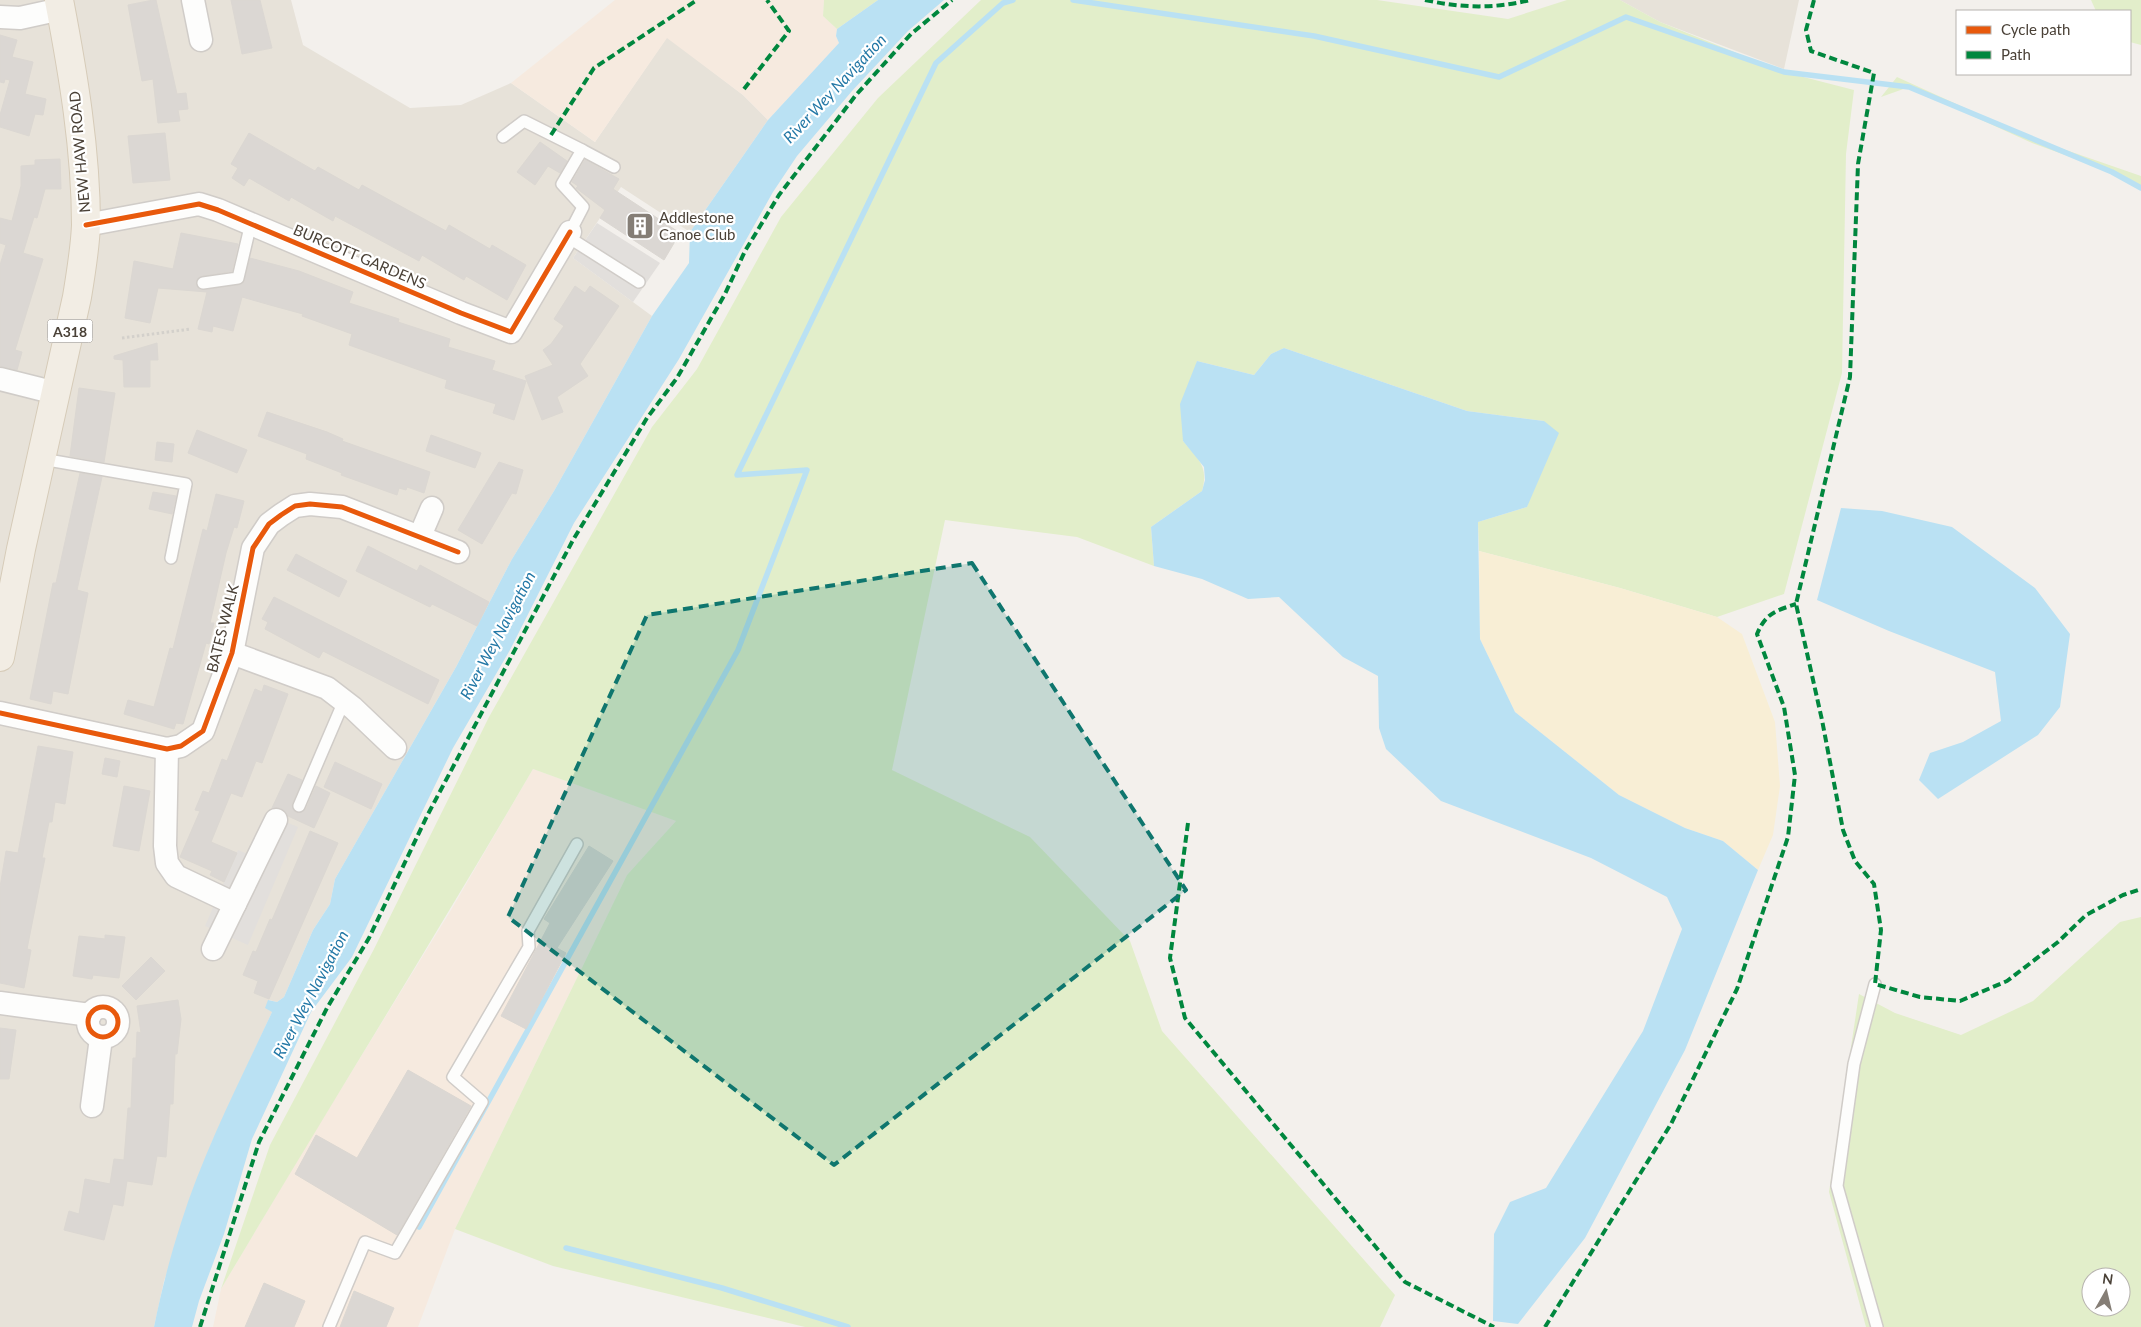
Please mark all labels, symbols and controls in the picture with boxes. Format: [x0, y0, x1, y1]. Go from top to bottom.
legend [1956, 10, 2131, 75]
text: Cycle path [2001, 20, 2070, 38]
water label: River Wey Navigation [779, 30, 889, 146]
text: Path [2001, 45, 2031, 63]
street label: NEW HAW ROAD [65, 90, 93, 214]
place label: Addlestone Canoe Club [659, 208, 735, 243]
building icon: Addlestone Canoe Club [625, 211, 655, 241]
street label: BURCOTT GARDENS [291, 220, 429, 292]
road number: A318 [48, 320, 92, 342]
water label: River Wey Navigation [455, 568, 539, 702]
street label: BATES WALK [202, 582, 242, 674]
water label: River Wey Navigation [268, 927, 352, 1061]
north arrow [2081, 1267, 2131, 1317]
text: N [2101, 1269, 2114, 1288]

